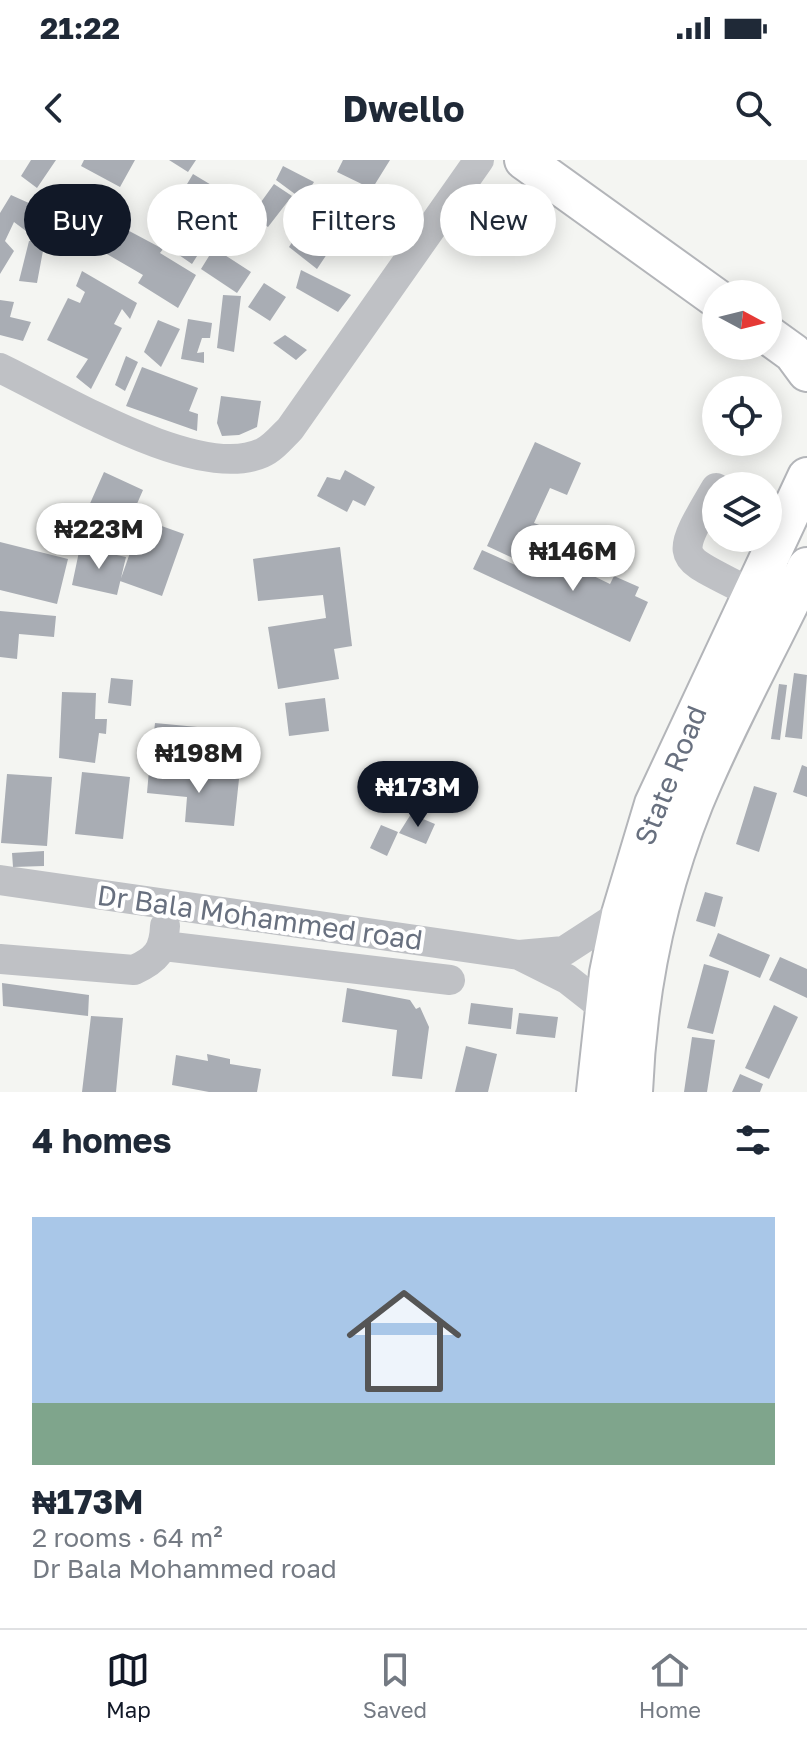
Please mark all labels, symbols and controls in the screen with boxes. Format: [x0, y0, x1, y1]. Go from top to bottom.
text: 21:22 [40, 10, 120, 46]
icon: back [32, 86, 76, 130]
icon: search [731, 86, 775, 130]
text: Dwello [342, 87, 465, 130]
chip: Buy [24, 184, 131, 256]
chip: Rent [147, 184, 267, 256]
chip: Filters [283, 184, 424, 256]
chip: New [440, 184, 556, 256]
north arrow [702, 280, 782, 360]
map controls [702, 280, 782, 552]
button: locate [702, 376, 782, 456]
button: layers [702, 472, 782, 552]
pin: ₦223M [43, 503, 155, 571]
text: ₦223M [54, 513, 144, 544]
pin: ₦146M [517, 525, 629, 593]
text: ₦146M [529, 535, 617, 566]
street label: State Road [627, 701, 713, 849]
pin: ₦198M [143, 727, 255, 795]
text: ₦198M [155, 737, 243, 768]
pin: ₦173M [362, 761, 474, 829]
text: ₦173M [375, 771, 461, 802]
street label: Dr Bala Mohammed road [95, 878, 425, 956]
icon: filters [731, 1118, 775, 1162]
text: 4 homes [32, 1120, 172, 1160]
icon: home [332, 1269, 476, 1413]
text: ₦173M [32, 1481, 144, 1521]
text: 2 rooms · 64 m² [32, 1522, 223, 1553]
text: Dr Bala Mohammed road [32, 1553, 337, 1584]
tab: Map [106, 1648, 151, 1723]
tab: Saved [363, 1648, 427, 1723]
tab: Home [639, 1648, 701, 1723]

